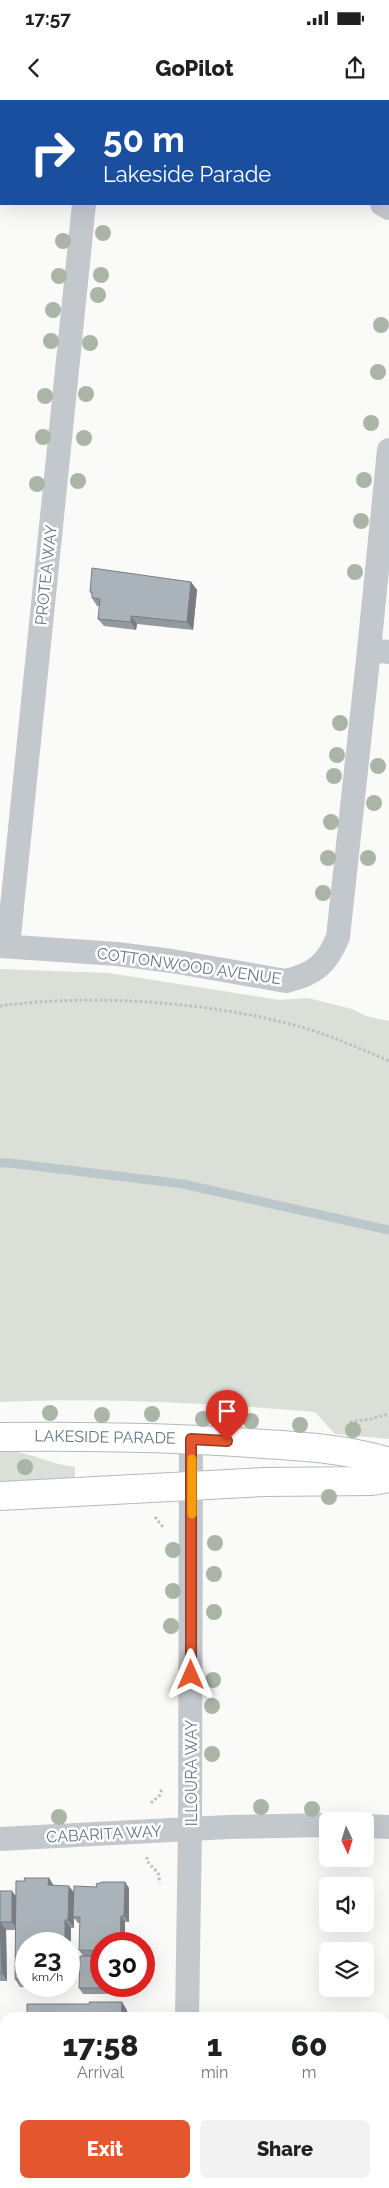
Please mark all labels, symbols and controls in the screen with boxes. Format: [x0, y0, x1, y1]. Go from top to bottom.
text: 17:57 [25, 7, 71, 29]
icon: back [20, 54, 48, 82]
icon: share [341, 54, 369, 82]
text: GoPilot [155, 55, 234, 81]
text: 50 m [103, 119, 185, 160]
icon: right [20, 120, 85, 185]
text: Lakeside Parade [103, 161, 271, 187]
street label: PROTEA WAY [31, 523, 61, 626]
street label: COTTONWOOD AVENUE [96, 944, 283, 988]
pin [206, 1390, 248, 1441]
icon: arrive [213, 1397, 241, 1425]
street label: LAKESIDE PARADE [34, 1426, 176, 1448]
position arrow [164, 1648, 216, 1700]
street label: ILLOURA WAY [182, 1719, 201, 1826]
north arrow [319, 1812, 374, 1868]
map controls [319, 1812, 374, 1997]
street label: CABARITA WAY [46, 1821, 163, 1847]
button: sound [319, 1877, 374, 1932]
speed limit sign: 30 [90, 1932, 155, 1997]
button: layers [319, 1942, 374, 1997]
text: 23 [33, 1943, 62, 1973]
text: km/h [32, 1970, 63, 1984]
text: 17:58 [62, 2028, 138, 2063]
text: 1 [207, 2028, 222, 2063]
text: 60 [291, 2028, 328, 2063]
text: Arrival [77, 2063, 124, 2082]
text: min [201, 2063, 228, 2082]
text: m [302, 2063, 317, 2082]
button: Exit [20, 2120, 190, 2178]
button: Share [200, 2120, 370, 2178]

